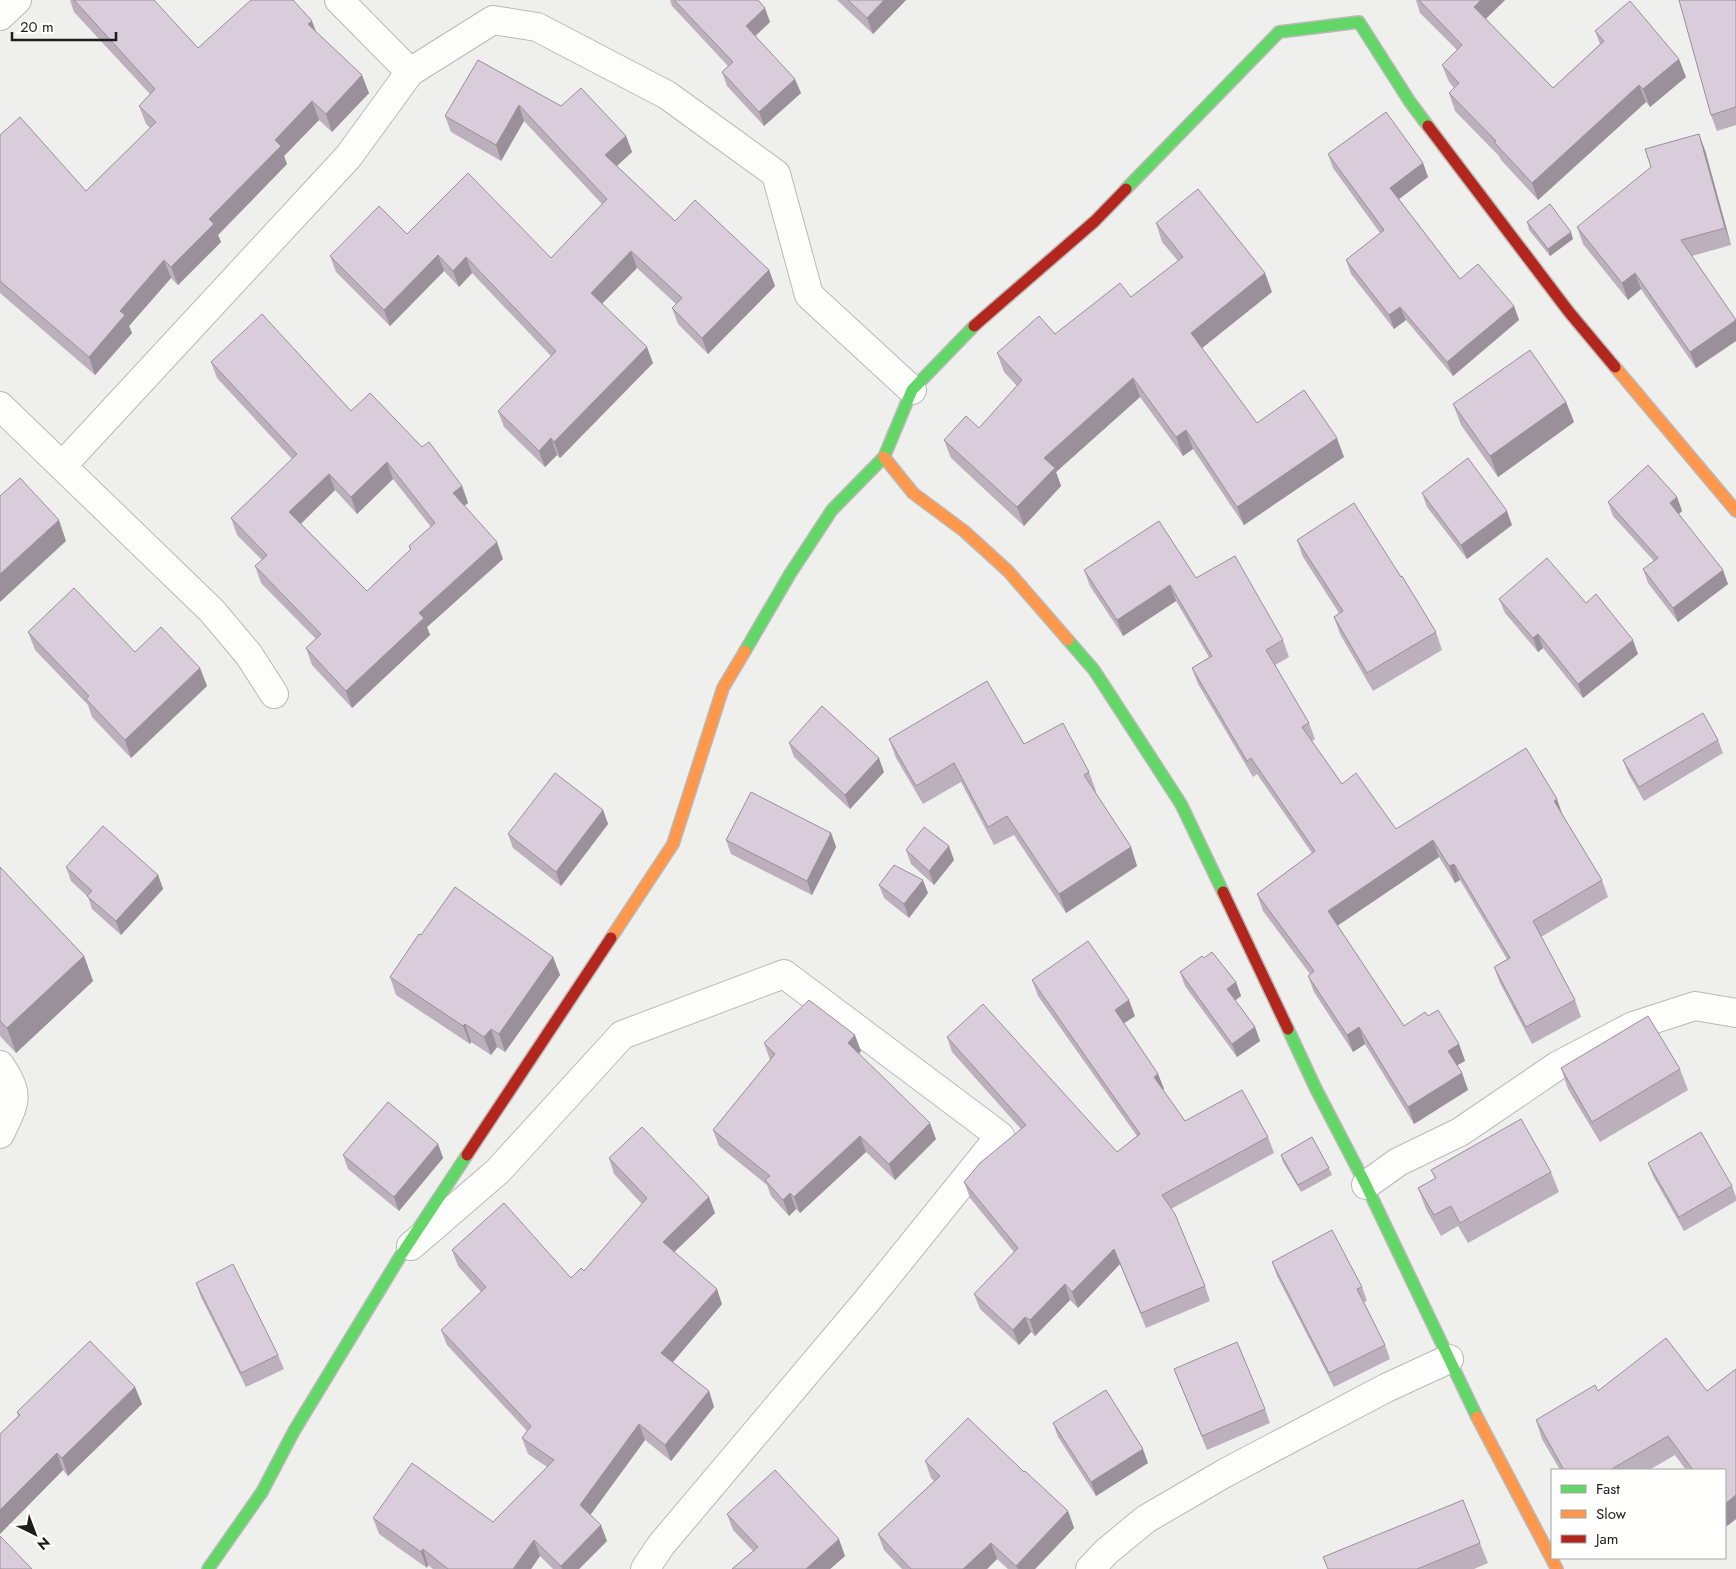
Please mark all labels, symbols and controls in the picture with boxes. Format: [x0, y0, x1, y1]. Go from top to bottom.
scale bar [12, 10, 116, 42]
text: 20 m [20, 16, 54, 38]
legend [1551, 1469, 1726, 1559]
text: Fast [1596, 1478, 1620, 1500]
text: Slow [1596, 1503, 1627, 1525]
north arrow [10, 1509, 60, 1559]
text: Jam [1594, 1528, 1619, 1550]
text: N [33, 1533, 55, 1555]

